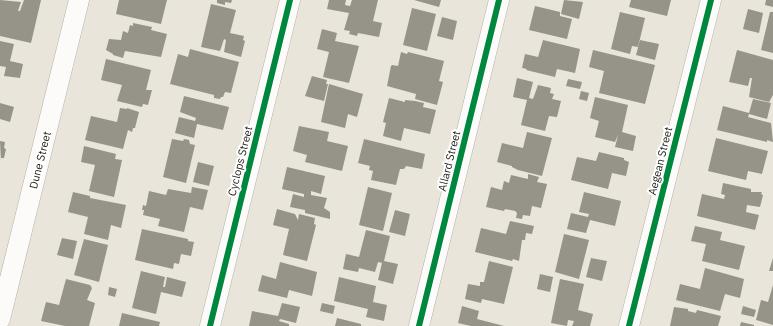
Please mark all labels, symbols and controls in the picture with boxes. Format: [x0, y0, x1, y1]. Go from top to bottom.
street label: Cyclops Street [225, 125, 255, 197]
street label: Aegean Street [645, 125, 675, 197]
street label: Allard Street [435, 129, 463, 193]
street label: Dune Street [26, 130, 54, 190]

